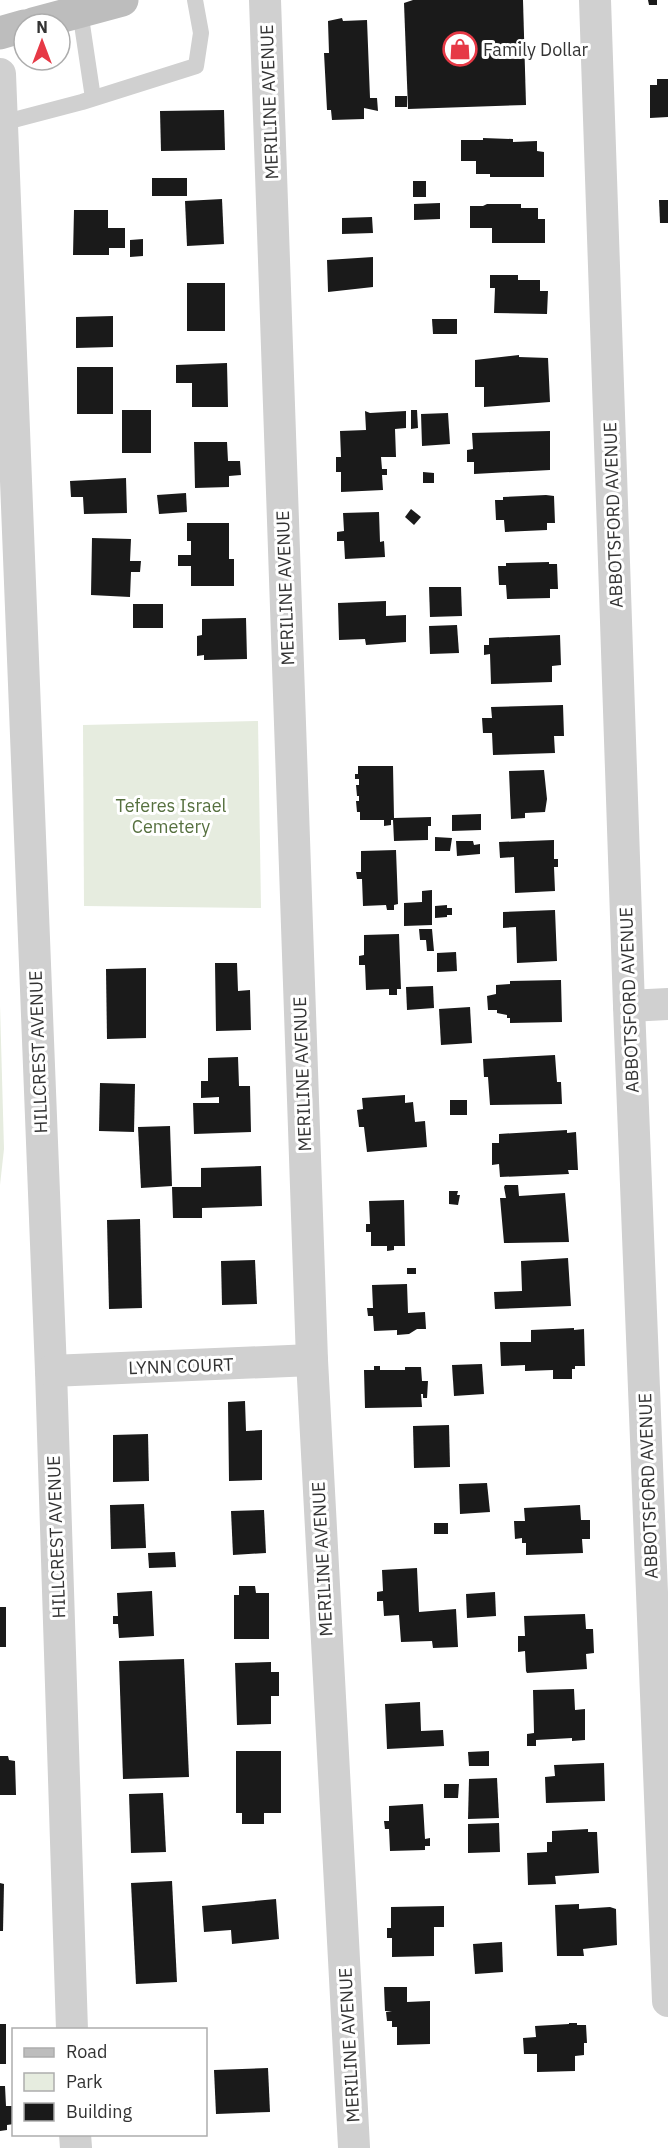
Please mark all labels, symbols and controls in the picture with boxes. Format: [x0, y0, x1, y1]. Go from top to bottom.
north arrow [12, 12, 72, 72]
text: N [36, 17, 48, 37]
street label: MERILINE AVENUE [255, 24, 283, 180]
shop icon: Family Dollar [442, 31, 478, 67]
place label: Family Dollar [483, 38, 589, 61]
street label: ABBOTSFORD AVENUE [598, 422, 628, 608]
street label: MERILINE AVENUE [271, 510, 299, 666]
park label: Teferes Israel Cemetery [116, 794, 227, 838]
street label: ABBOTSFORD AVENUE [614, 907, 644, 1093]
street label: HILLCREST AVENUE [24, 970, 52, 1134]
street label: MERILINE AVENUE [288, 996, 316, 1152]
street label: LYNN COURT [128, 1353, 234, 1379]
street label: ABBOTSFORD AVENUE [633, 1393, 663, 1579]
street label: HILLCREST AVENUE [42, 1455, 70, 1619]
street label: MERILINE AVENUE [306, 1481, 338, 1637]
street label: MERILINE AVENUE [333, 1967, 365, 2123]
legend [12, 2028, 207, 2136]
text: Road [66, 2040, 107, 2063]
text: Park [66, 2070, 103, 2093]
text: Building [66, 2100, 133, 2123]

